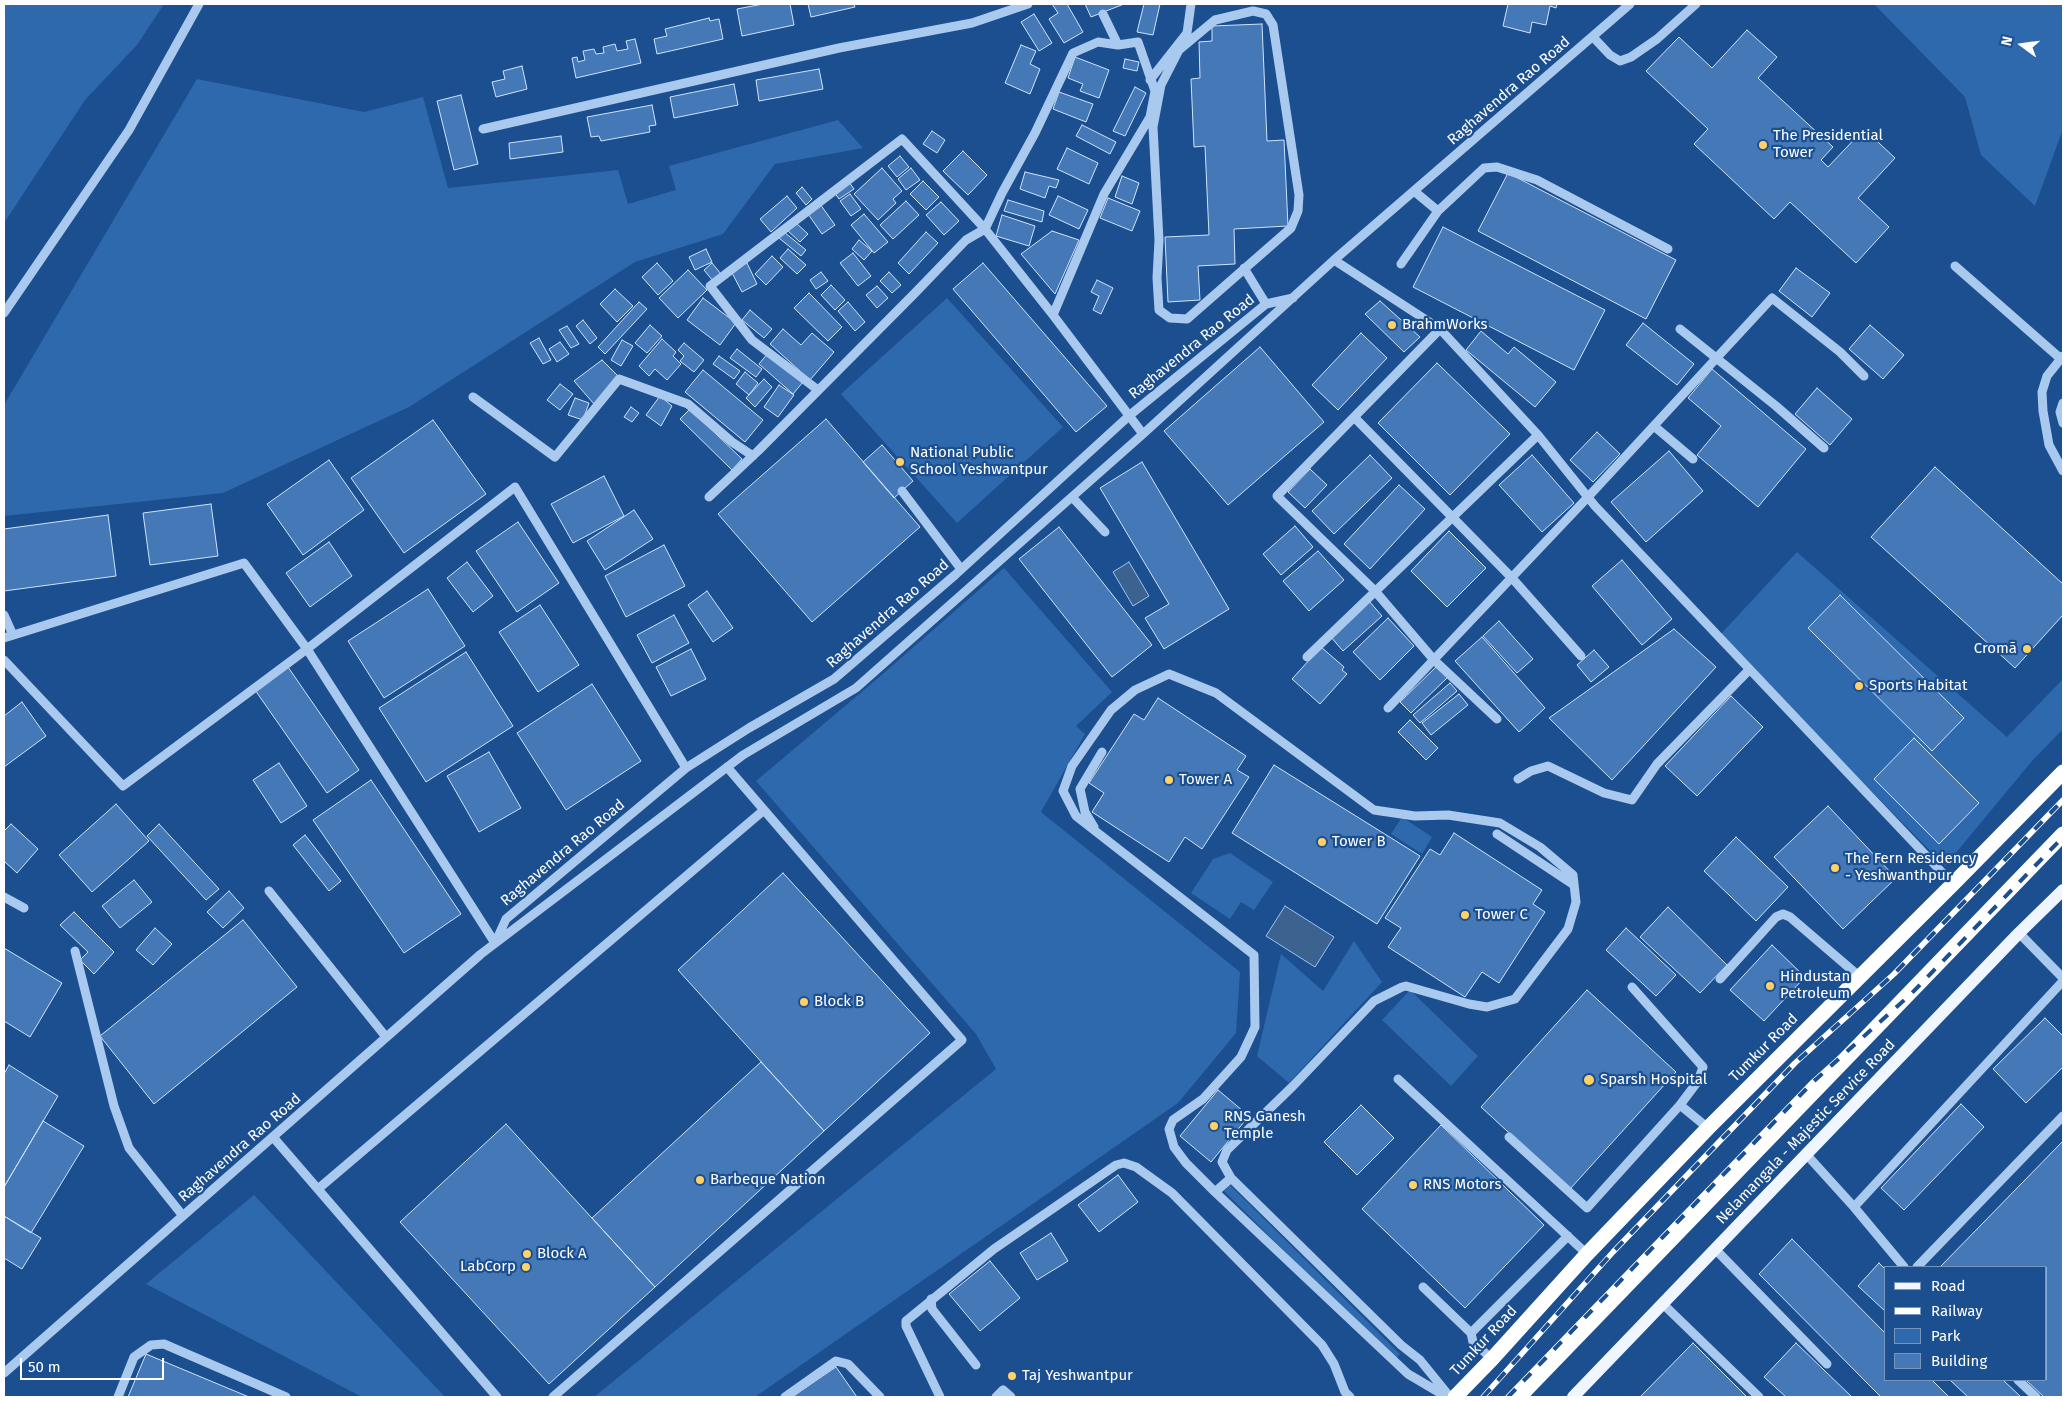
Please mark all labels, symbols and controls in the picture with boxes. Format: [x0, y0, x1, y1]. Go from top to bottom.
north arrow [1997, 20, 2047, 70]
street label: Raghavendra Rao Road [1444, 33, 1574, 149]
text: N [1998, 35, 2016, 48]
place label: The Presidential Tower [1773, 127, 1883, 162]
marker: The Presidential Tower [1757, 139, 1769, 151]
street label: Raghavendra Rao Road [1126, 291, 1258, 403]
place label: BrahmWorks [1402, 316, 1488, 334]
marker: BrahmWorks [1386, 319, 1398, 331]
place label: National Public School Yeshwantpur [910, 444, 1048, 479]
marker: National Public School Yeshwantpur [894, 456, 906, 468]
street label: Raghavendra Rao Road [823, 556, 953, 672]
place label: Cromā [1974, 640, 2017, 658]
marker: Cromā [2021, 643, 2033, 655]
place label: Sports Habitat [1869, 677, 1967, 695]
marker: Sports Habitat [1853, 680, 1865, 692]
place label: Tower A [1179, 771, 1232, 789]
marker: Tower A [1163, 774, 1175, 786]
street label: Raghavendra Rao Road [497, 796, 629, 910]
place label: Tower B [1332, 833, 1386, 851]
marker: Tower B [1316, 836, 1328, 848]
place label: The Fern Residency - Yeshwanthpur [1845, 850, 1976, 885]
marker: The Fern Residency - Yeshwanthpur [1829, 862, 1841, 874]
place label: Tower C [1475, 906, 1528, 924]
marker: Tower C [1459, 909, 1471, 921]
place label: Hindustan Petroleum [1780, 968, 1850, 1003]
marker: Hindustan Petroleum [1764, 980, 1776, 992]
place label: Block B [814, 993, 864, 1011]
marker: Block B [798, 996, 810, 1008]
street label: Tumkur Road [1726, 1010, 1802, 1086]
street label: Nelamangala - Majestic Service Road [1713, 1036, 1899, 1228]
place label: Sparsh Hospital [1600, 1071, 1707, 1089]
marker: Sparsh Hospital [1582, 1073, 1596, 1087]
street label: Raghavendra Rao Road [175, 1090, 305, 1206]
place label: RNS Ganesh Temple [1224, 1108, 1306, 1143]
marker: RNS Ganesh Temple [1208, 1120, 1220, 1132]
place label: Barbeque Nation [710, 1171, 826, 1189]
marker: Barbeque Nation [694, 1174, 706, 1186]
place label: RNS Motors [1423, 1176, 1501, 1194]
marker: RNS Motors [1407, 1179, 1419, 1191]
place label: Block A [537, 1245, 587, 1263]
marker: Block A [521, 1248, 533, 1260]
place label: LabCorp [460, 1258, 516, 1276]
marker: LabCorp [520, 1261, 532, 1273]
legend [1884, 1266, 2047, 1381]
text: Road [1931, 1277, 1966, 1295]
street label: Tumkur Road [1447, 1302, 1521, 1380]
text: Railway [1931, 1302, 1983, 1320]
text: Park [1931, 1327, 1961, 1345]
scale bar [22, 1348, 166, 1380]
text: Building [1931, 1352, 1987, 1370]
text: 50 m [28, 1358, 61, 1376]
place label: Taj Yeshwantpur [1022, 1367, 1133, 1385]
marker: Taj Yeshwantpur [1006, 1370, 1018, 1382]

